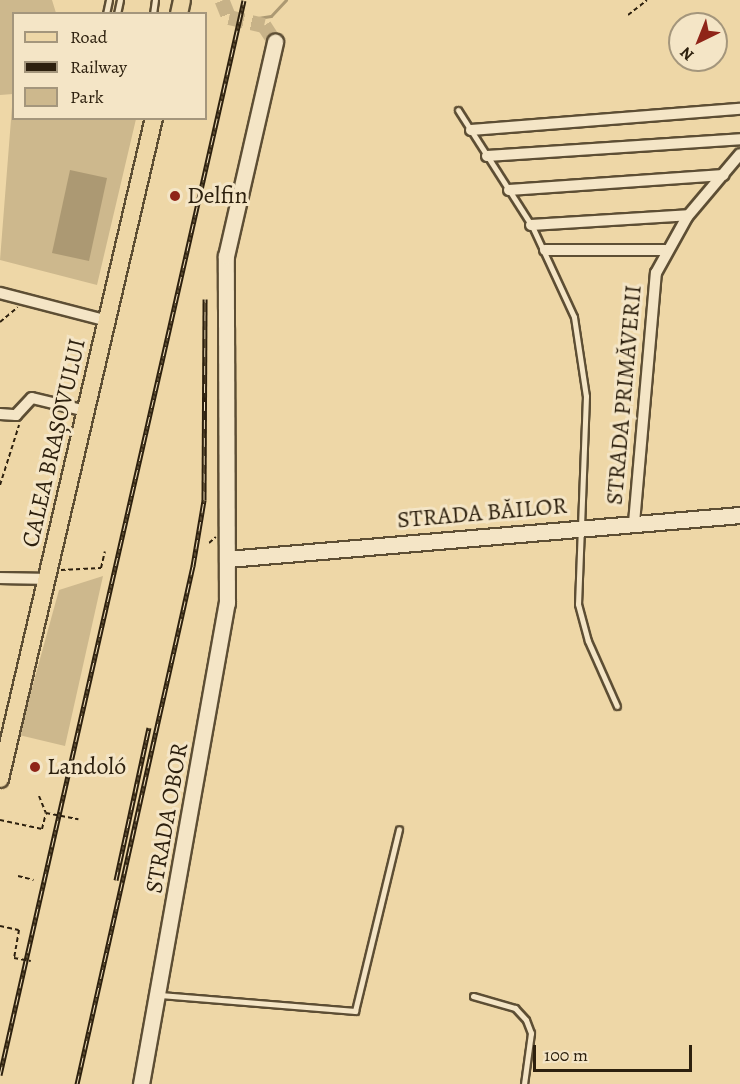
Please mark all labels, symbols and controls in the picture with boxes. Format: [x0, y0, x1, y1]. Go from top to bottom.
legend [12, 12, 207, 120]
north arrow [668, 12, 728, 72]
text: Road [70, 25, 107, 49]
text: N [675, 42, 699, 66]
text: Railway [70, 55, 127, 79]
text: Park [70, 85, 104, 109]
place label: Delfin [187, 182, 248, 210]
marker: Delfin [168, 189, 182, 203]
street label: STRADA PRIMĂVERII [600, 284, 648, 506]
street label: CALEA BRAȘOVULUI [16, 336, 92, 550]
street label: STRADA BĂILOR [396, 491, 568, 535]
street label: STRADA OBOR [140, 741, 194, 895]
place label: Landoló [47, 753, 126, 781]
marker: Landoló [28, 760, 42, 774]
scale bar [536, 1033, 695, 1071]
text: 100 m [544, 1043, 588, 1067]

